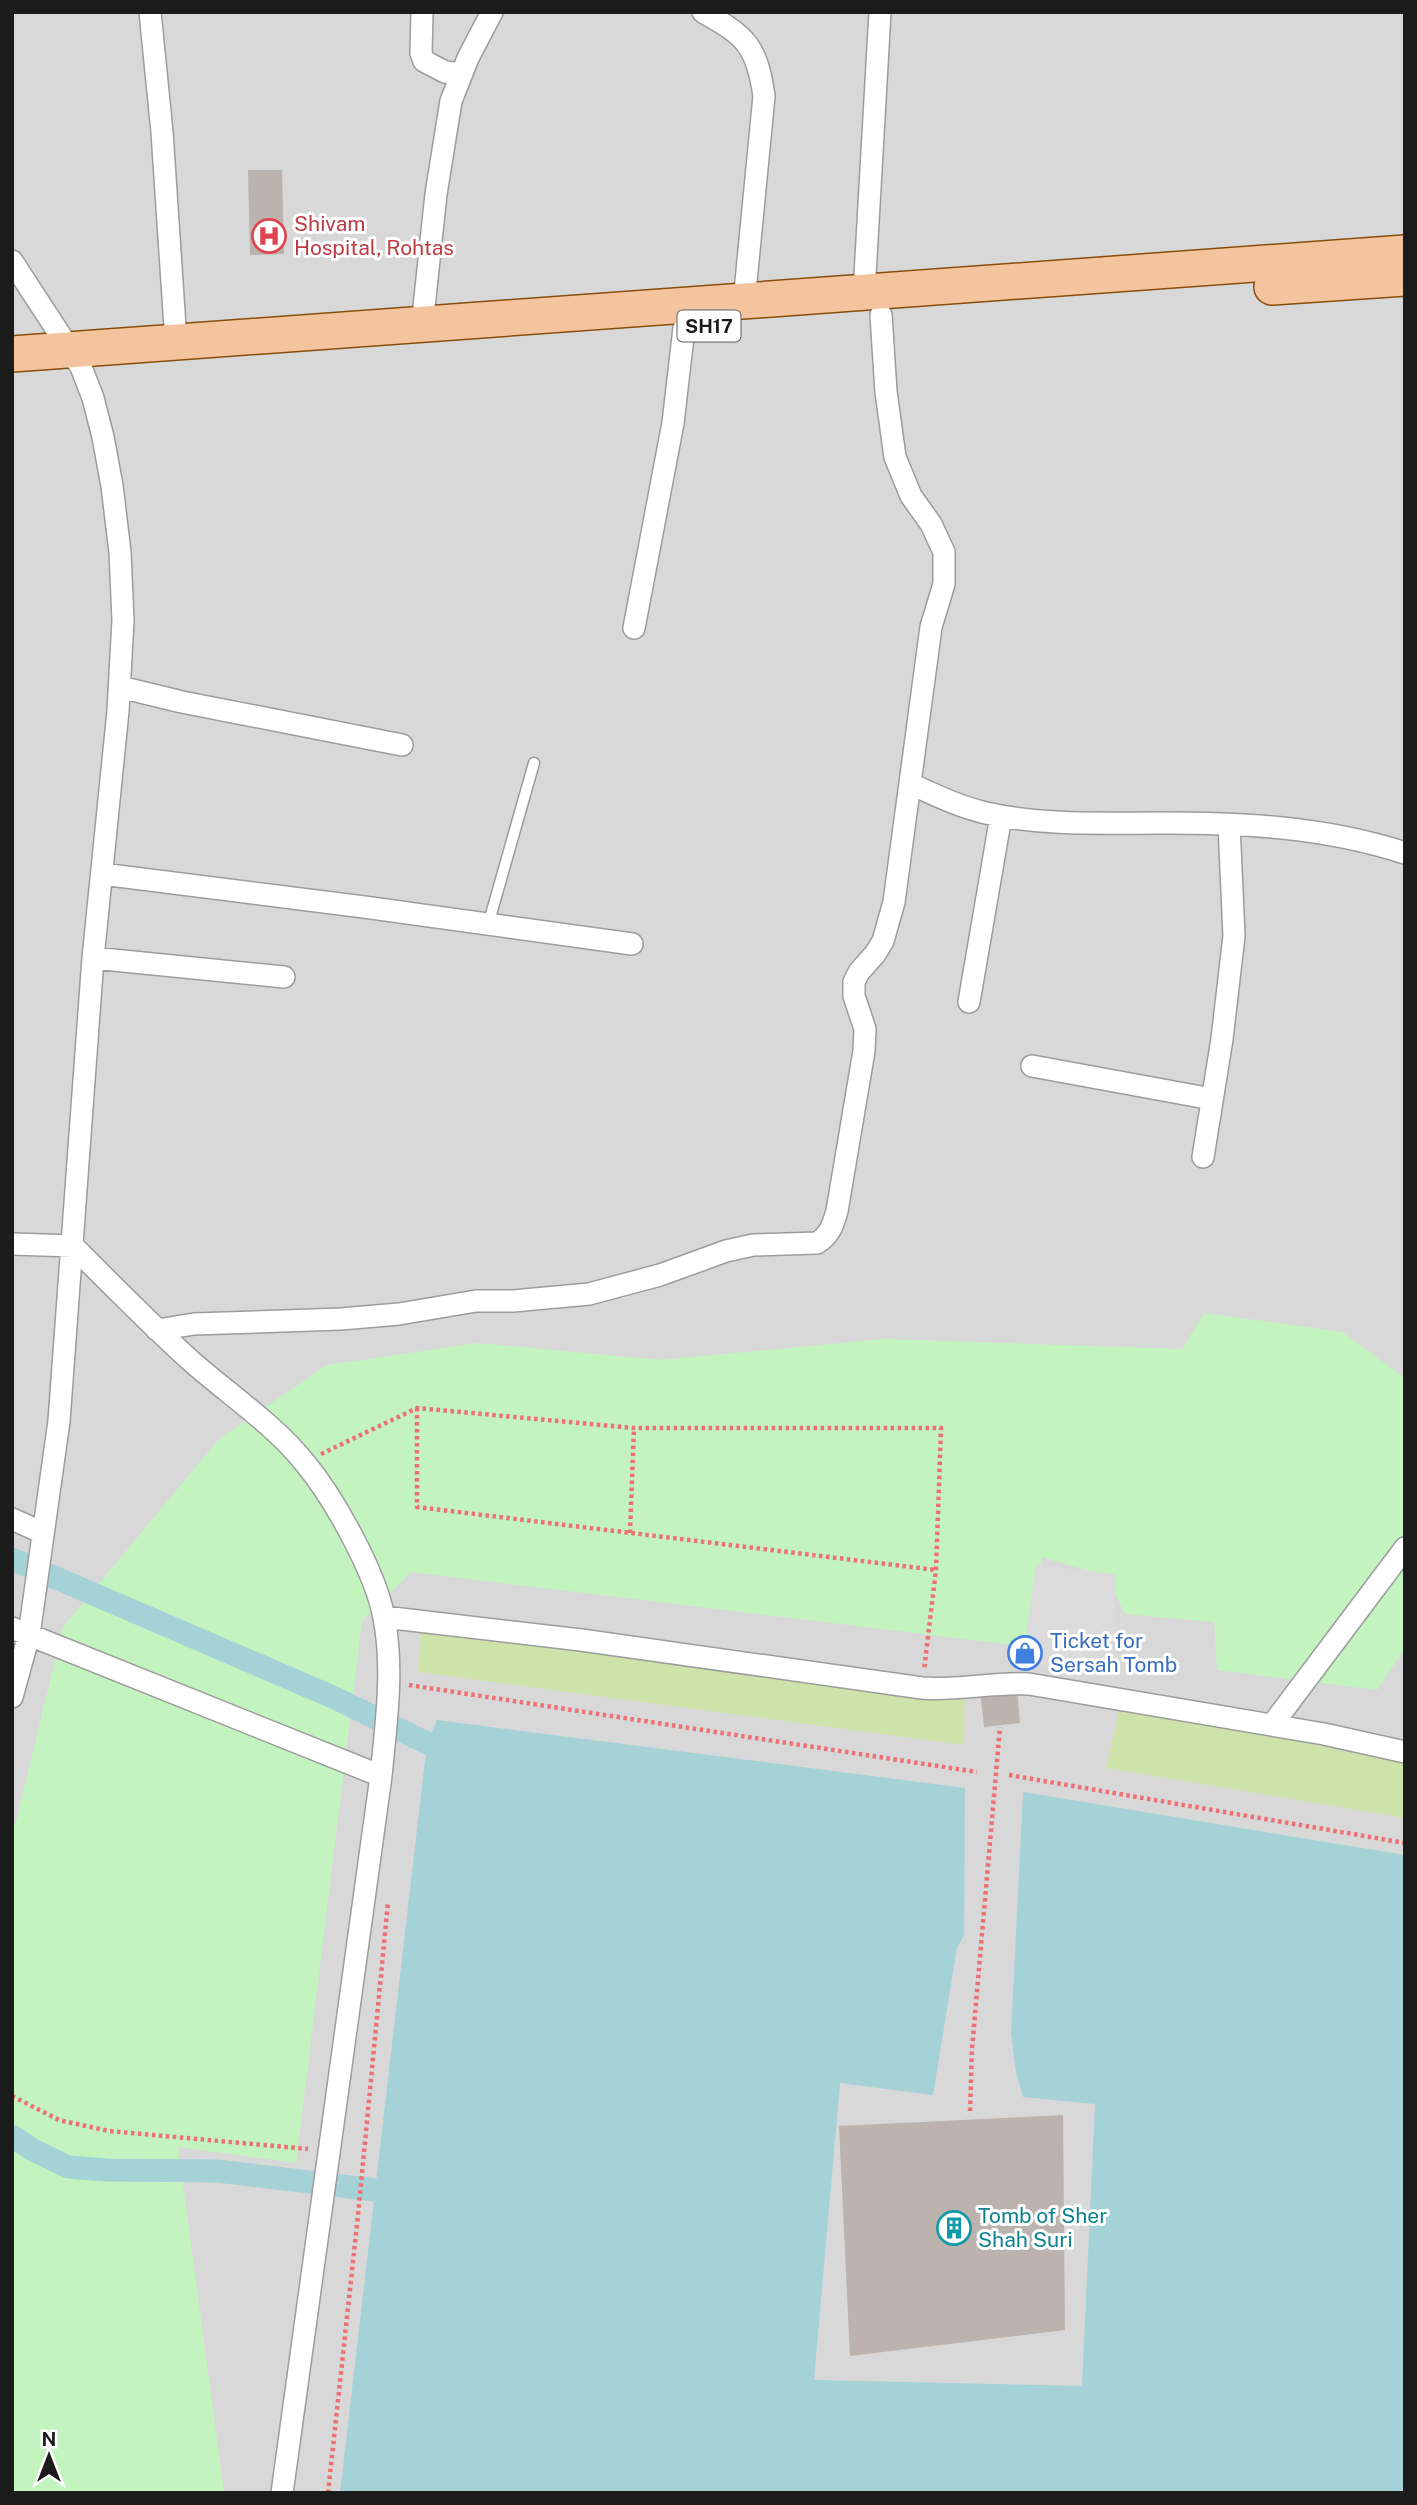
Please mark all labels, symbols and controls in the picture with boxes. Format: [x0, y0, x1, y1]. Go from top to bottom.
place label: Shivam Hospital, Rohtas [294, 211, 454, 260]
hospital icon: Shivam Hospital, Rohtas [250, 217, 288, 255]
road number: SH17 [678, 310, 740, 342]
place label: Ticket for Sersah Tomb [1050, 1628, 1177, 1677]
shop icon: Ticket for Sersah Tomb [1006, 1634, 1044, 1672]
place label: Tomb of Sher Shah Suri [978, 2203, 1107, 2252]
building icon: Tomb of Sher Shah Suri [935, 2209, 973, 2247]
north arrow [14, 2421, 84, 2491]
text: N [42, 2428, 56, 2450]

